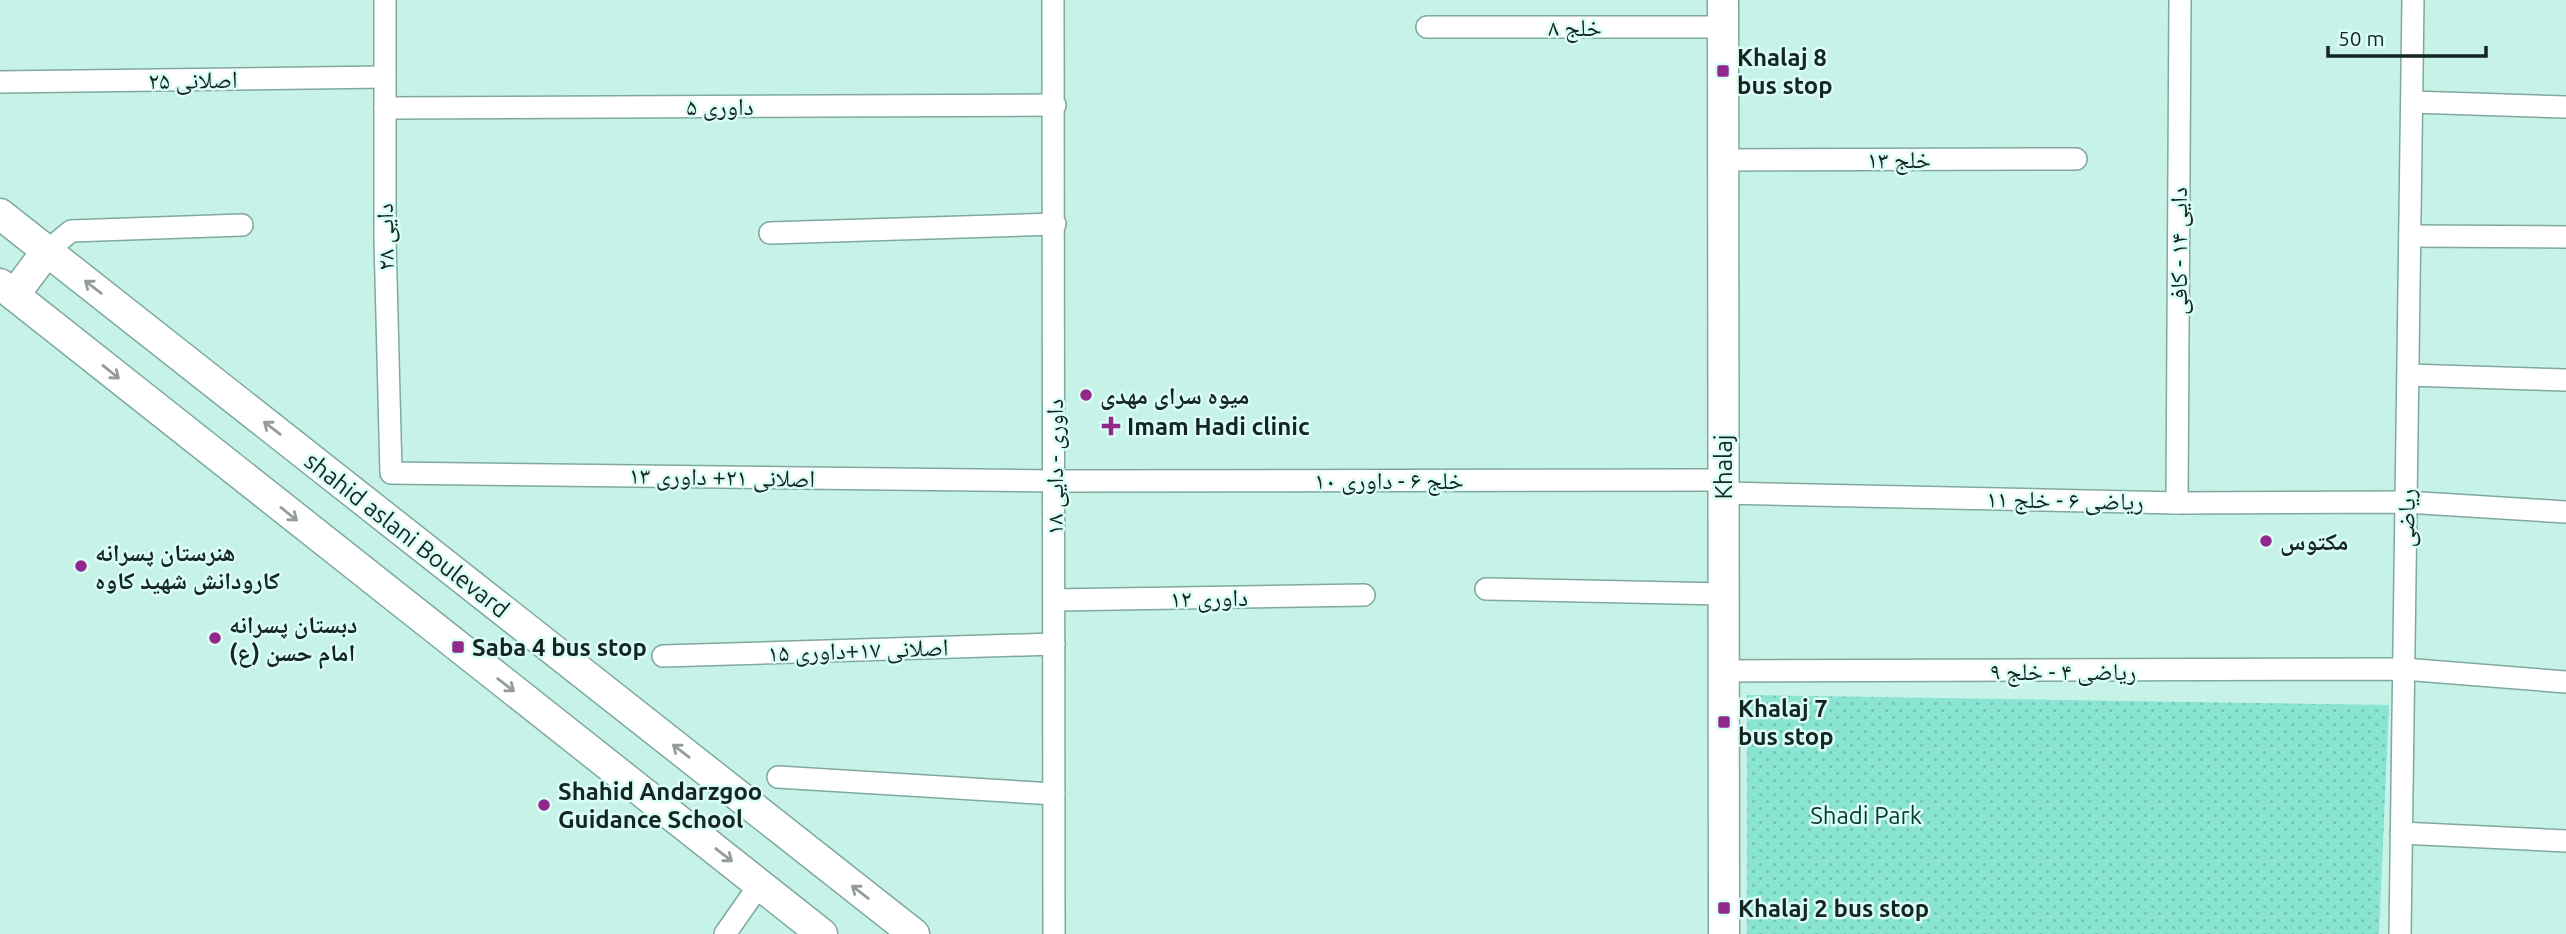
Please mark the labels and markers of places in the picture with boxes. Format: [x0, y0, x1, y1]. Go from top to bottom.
place label: Khalaj 8 bus stop [1737, 44, 1833, 99]
marker: Khalaj 8 bus stop [1715, 63, 1731, 79]
place label: میوه سرای مهدی [1100, 382, 1249, 410]
marker: میوه سرای مهدی [1078, 387, 1094, 403]
place label: Imam Hadi clinic [1127, 413, 1310, 440]
marker: Imam Hadi clinic [1101, 416, 1121, 436]
place label: مکتوس [2280, 528, 2348, 556]
marker: مکتوس [2258, 533, 2274, 549]
place label: هنرستان پسرانه کارودانش شهید کاوه [95, 539, 280, 595]
marker: هنرستان پسرانه کارودانش شهید کاوه [73, 558, 89, 574]
place label: دبستان پسرانه امام حسن (ع) [229, 611, 358, 670]
marker: دبستان پسرانه امام حسن (ع) [207, 630, 223, 646]
place label: Saba 4 bus stop [472, 634, 647, 661]
marker: Saba 4 bus stop [450, 639, 466, 655]
place label: Khalaj 7 bus stop [1738, 695, 1834, 750]
marker: Khalaj 7 bus stop [1716, 714, 1732, 730]
place label: Shahid Andarzgoo Guidance School [558, 778, 762, 833]
marker: Shahid Andarzgoo Guidance School [536, 797, 552, 813]
place label: Khalaj 2 bus stop [1738, 895, 1929, 922]
marker: Khalaj 2 bus stop [1716, 900, 1732, 916]

